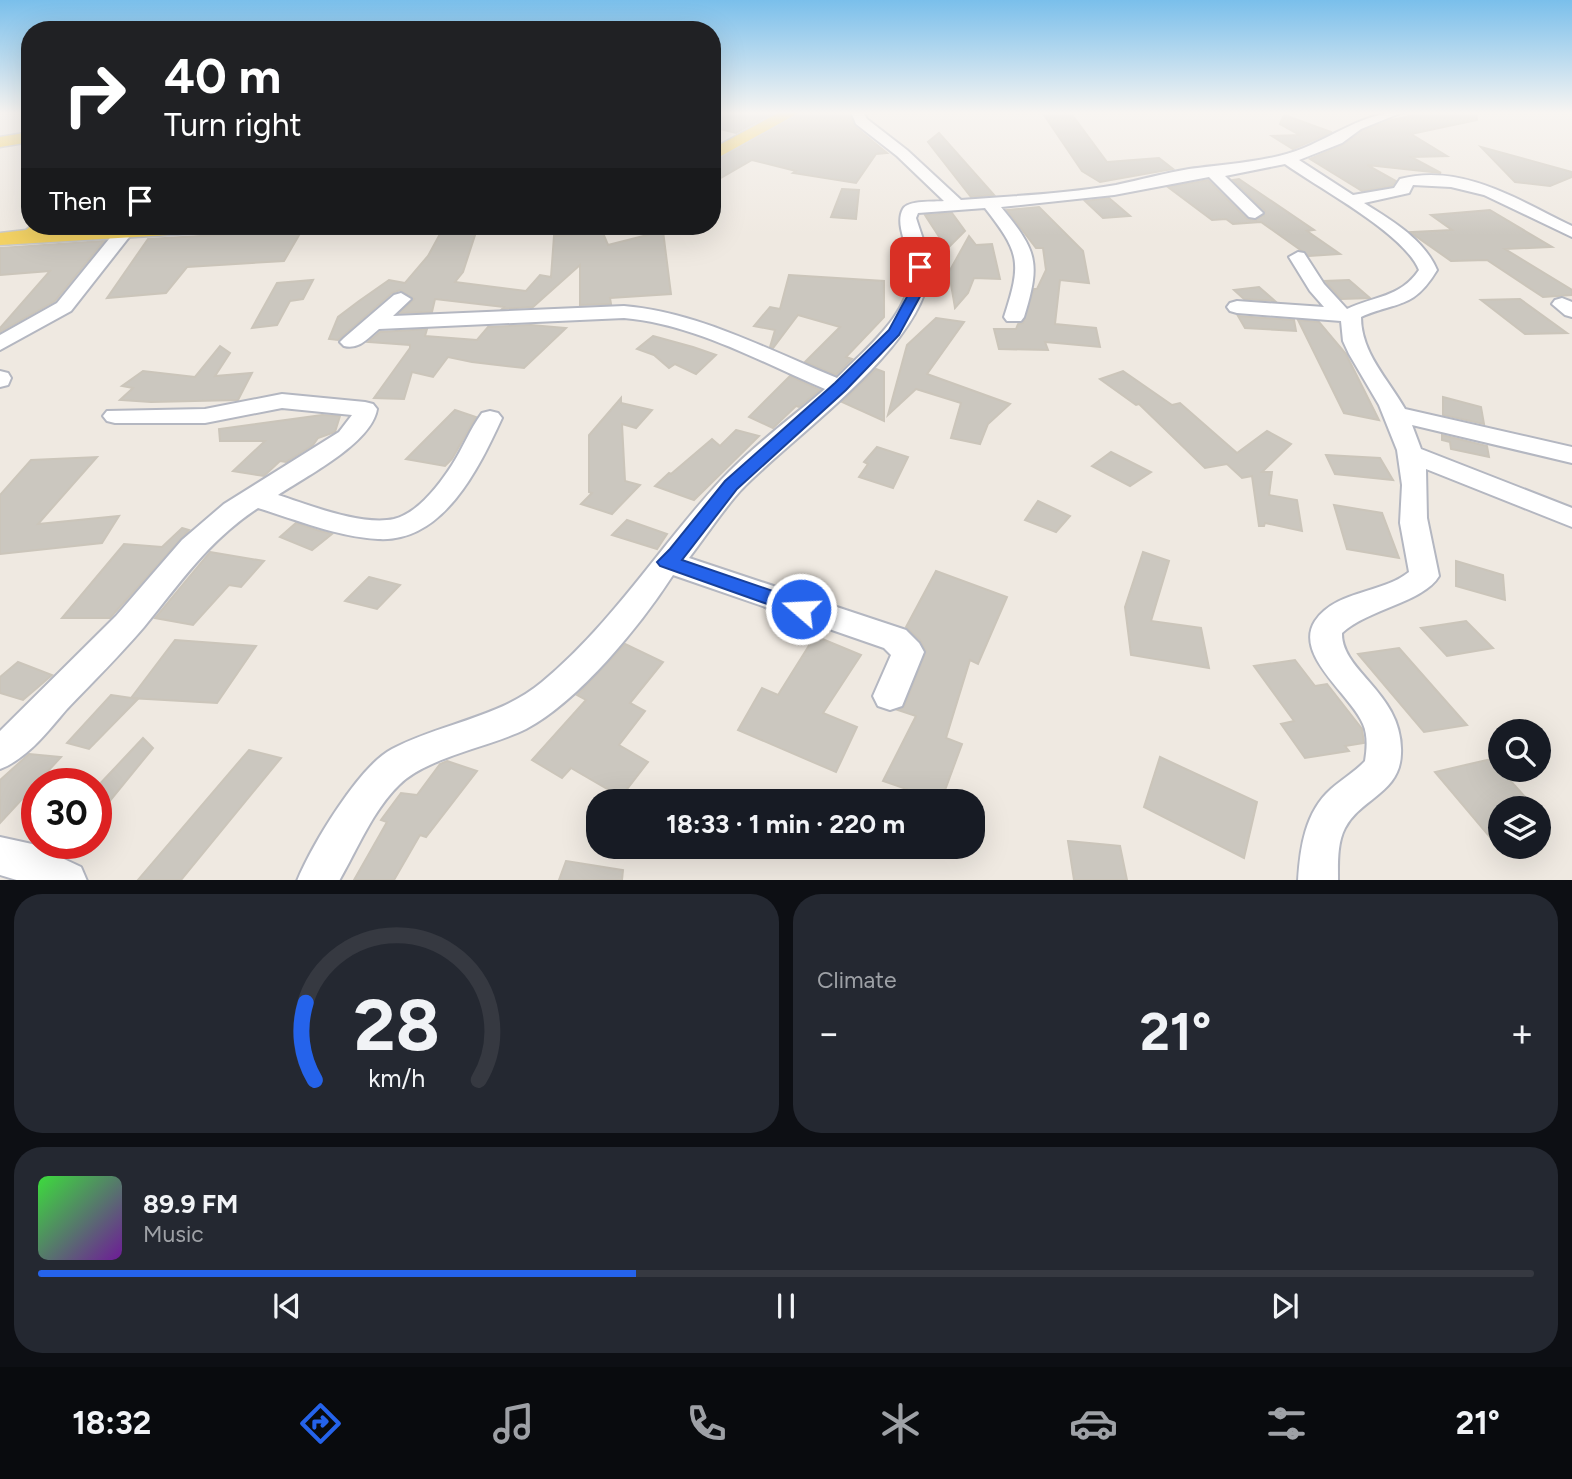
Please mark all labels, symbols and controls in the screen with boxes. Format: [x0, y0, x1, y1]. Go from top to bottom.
text: 40 m [164, 46, 281, 105]
icon: right [49, 49, 140, 140]
text: Turn right [164, 106, 302, 144]
icon: arrive [121, 182, 159, 220]
text: Then [49, 185, 107, 217]
pin [890, 237, 950, 297]
icon: arrive [901, 248, 939, 286]
position arrow [764, 572, 838, 646]
map controls [1488, 719, 1551, 859]
button: search [1488, 719, 1551, 782]
speed limit sign: 30 [21, 768, 112, 859]
button: layers [1488, 796, 1551, 859]
text: 18:33 · 1 min · 220 m [666, 808, 905, 840]
text: Climate [817, 966, 896, 994]
text: 28 [353, 981, 440, 1068]
text: 21° [1140, 1001, 1211, 1063]
text: − [817, 1010, 841, 1056]
text: + [1510, 1010, 1534, 1056]
text: km/h [368, 1062, 425, 1092]
text: 89.9 FM [143, 1188, 238, 1220]
text: Music [143, 1220, 204, 1248]
icon: previous [268, 1287, 306, 1325]
icon: pause [767, 1287, 805, 1325]
icon: next [1266, 1287, 1304, 1325]
icon: directions [296, 1399, 345, 1448]
icon: music [489, 1399, 538, 1448]
icon: phone [682, 1399, 731, 1448]
icon: climate [876, 1399, 925, 1448]
icon: car [1069, 1399, 1118, 1448]
icon: filters [1262, 1399, 1311, 1448]
text: 18:32 [72, 1404, 151, 1442]
text: 21° [1456, 1404, 1500, 1442]

